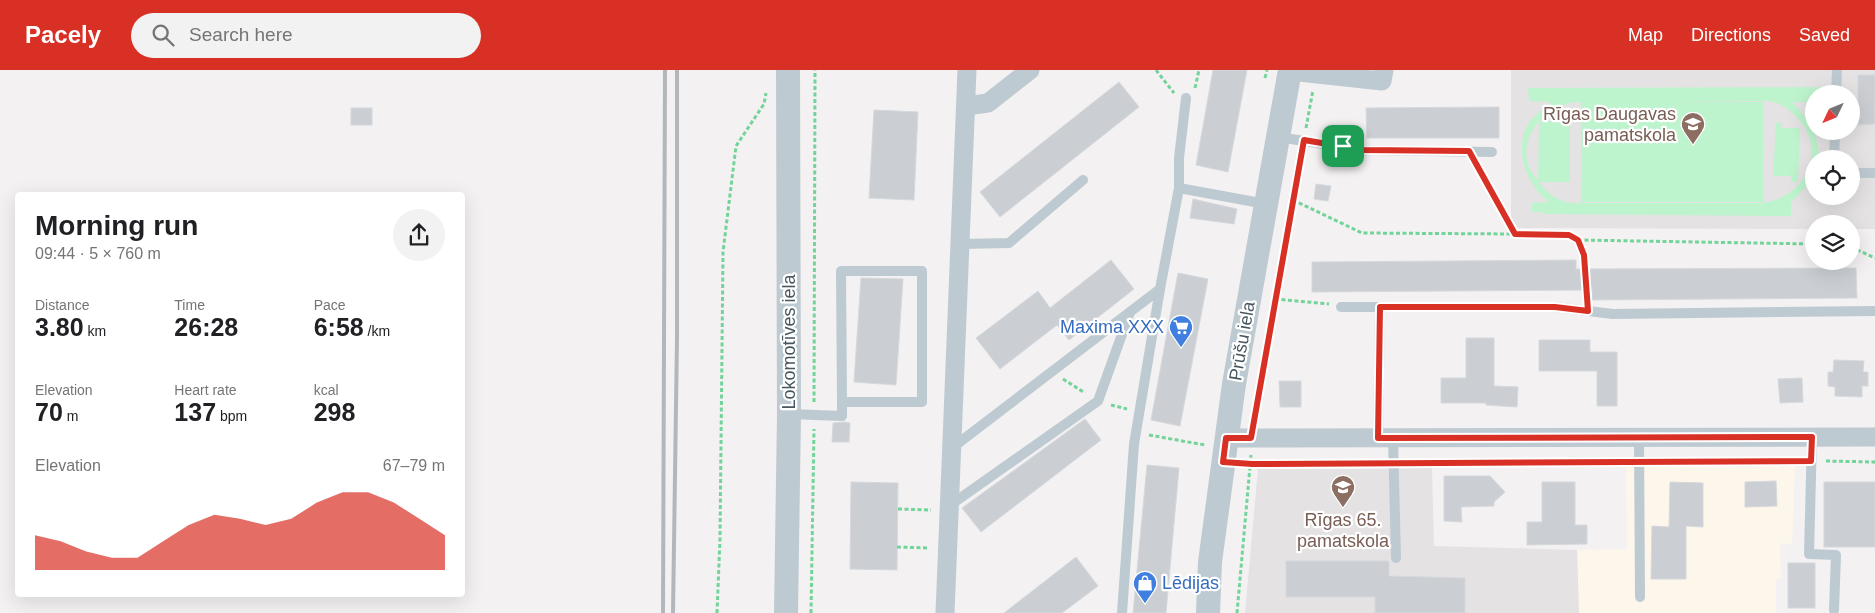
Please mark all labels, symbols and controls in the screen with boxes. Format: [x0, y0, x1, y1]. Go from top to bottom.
search box [131, 13, 481, 58]
text: Pacely [25, 21, 101, 48]
icon: search [149, 21, 177, 49]
text: Search here [189, 24, 293, 45]
text: Map [1628, 25, 1663, 45]
text: Directions [1691, 25, 1771, 45]
text: Saved [1799, 25, 1850, 45]
north arrow [1805, 85, 1860, 140]
map controls [1805, 85, 1860, 270]
place label: Rīgas Daugavas pamatskola [1543, 104, 1677, 145]
school or university icon: Rīgas Daugavas pamatskola [1680, 111, 1706, 145]
pin [1322, 125, 1364, 167]
icon: arrive [1329, 132, 1357, 160]
button: locate [1805, 150, 1860, 205]
button: share [393, 209, 445, 261]
text: Morning run [35, 210, 198, 241]
button: layers [1805, 215, 1860, 270]
text: 09:44 · 5 × 760 m [35, 245, 161, 262]
street label: Lokomotīves iela [779, 273, 799, 410]
text: Distance [35, 297, 89, 313]
text: Time [174, 297, 205, 313]
text: Pace [314, 297, 346, 313]
street label: Prūšu iela [1225, 299, 1259, 382]
text: 3.80 [35, 313, 84, 341]
text: 26:28 [174, 313, 238, 341]
text: 6:58 [314, 313, 364, 341]
supermarket icon: Maxima XXX [1168, 314, 1194, 348]
place label: Maxima XXX [1060, 317, 1164, 337]
text: km [84, 323, 106, 339]
text: /km [364, 323, 390, 339]
text: Elevation [35, 382, 93, 398]
text: Heart rate [174, 382, 237, 398]
text: kcal [314, 382, 339, 398]
text: 70 [35, 398, 63, 426]
text: 137 [174, 398, 216, 426]
text: 298 [314, 398, 355, 426]
text: m [63, 408, 78, 424]
text: bpm [216, 408, 247, 424]
text: Elevation [35, 457, 101, 474]
text: 67–79 m [383, 457, 445, 474]
school or university icon: Rīgas 65. pamatskola [1330, 474, 1356, 508]
place label: Rīgas 65. pamatskola [1297, 510, 1390, 551]
shop icon: Lēdijas [1132, 570, 1158, 604]
place label: Lēdijas [1162, 573, 1219, 593]

